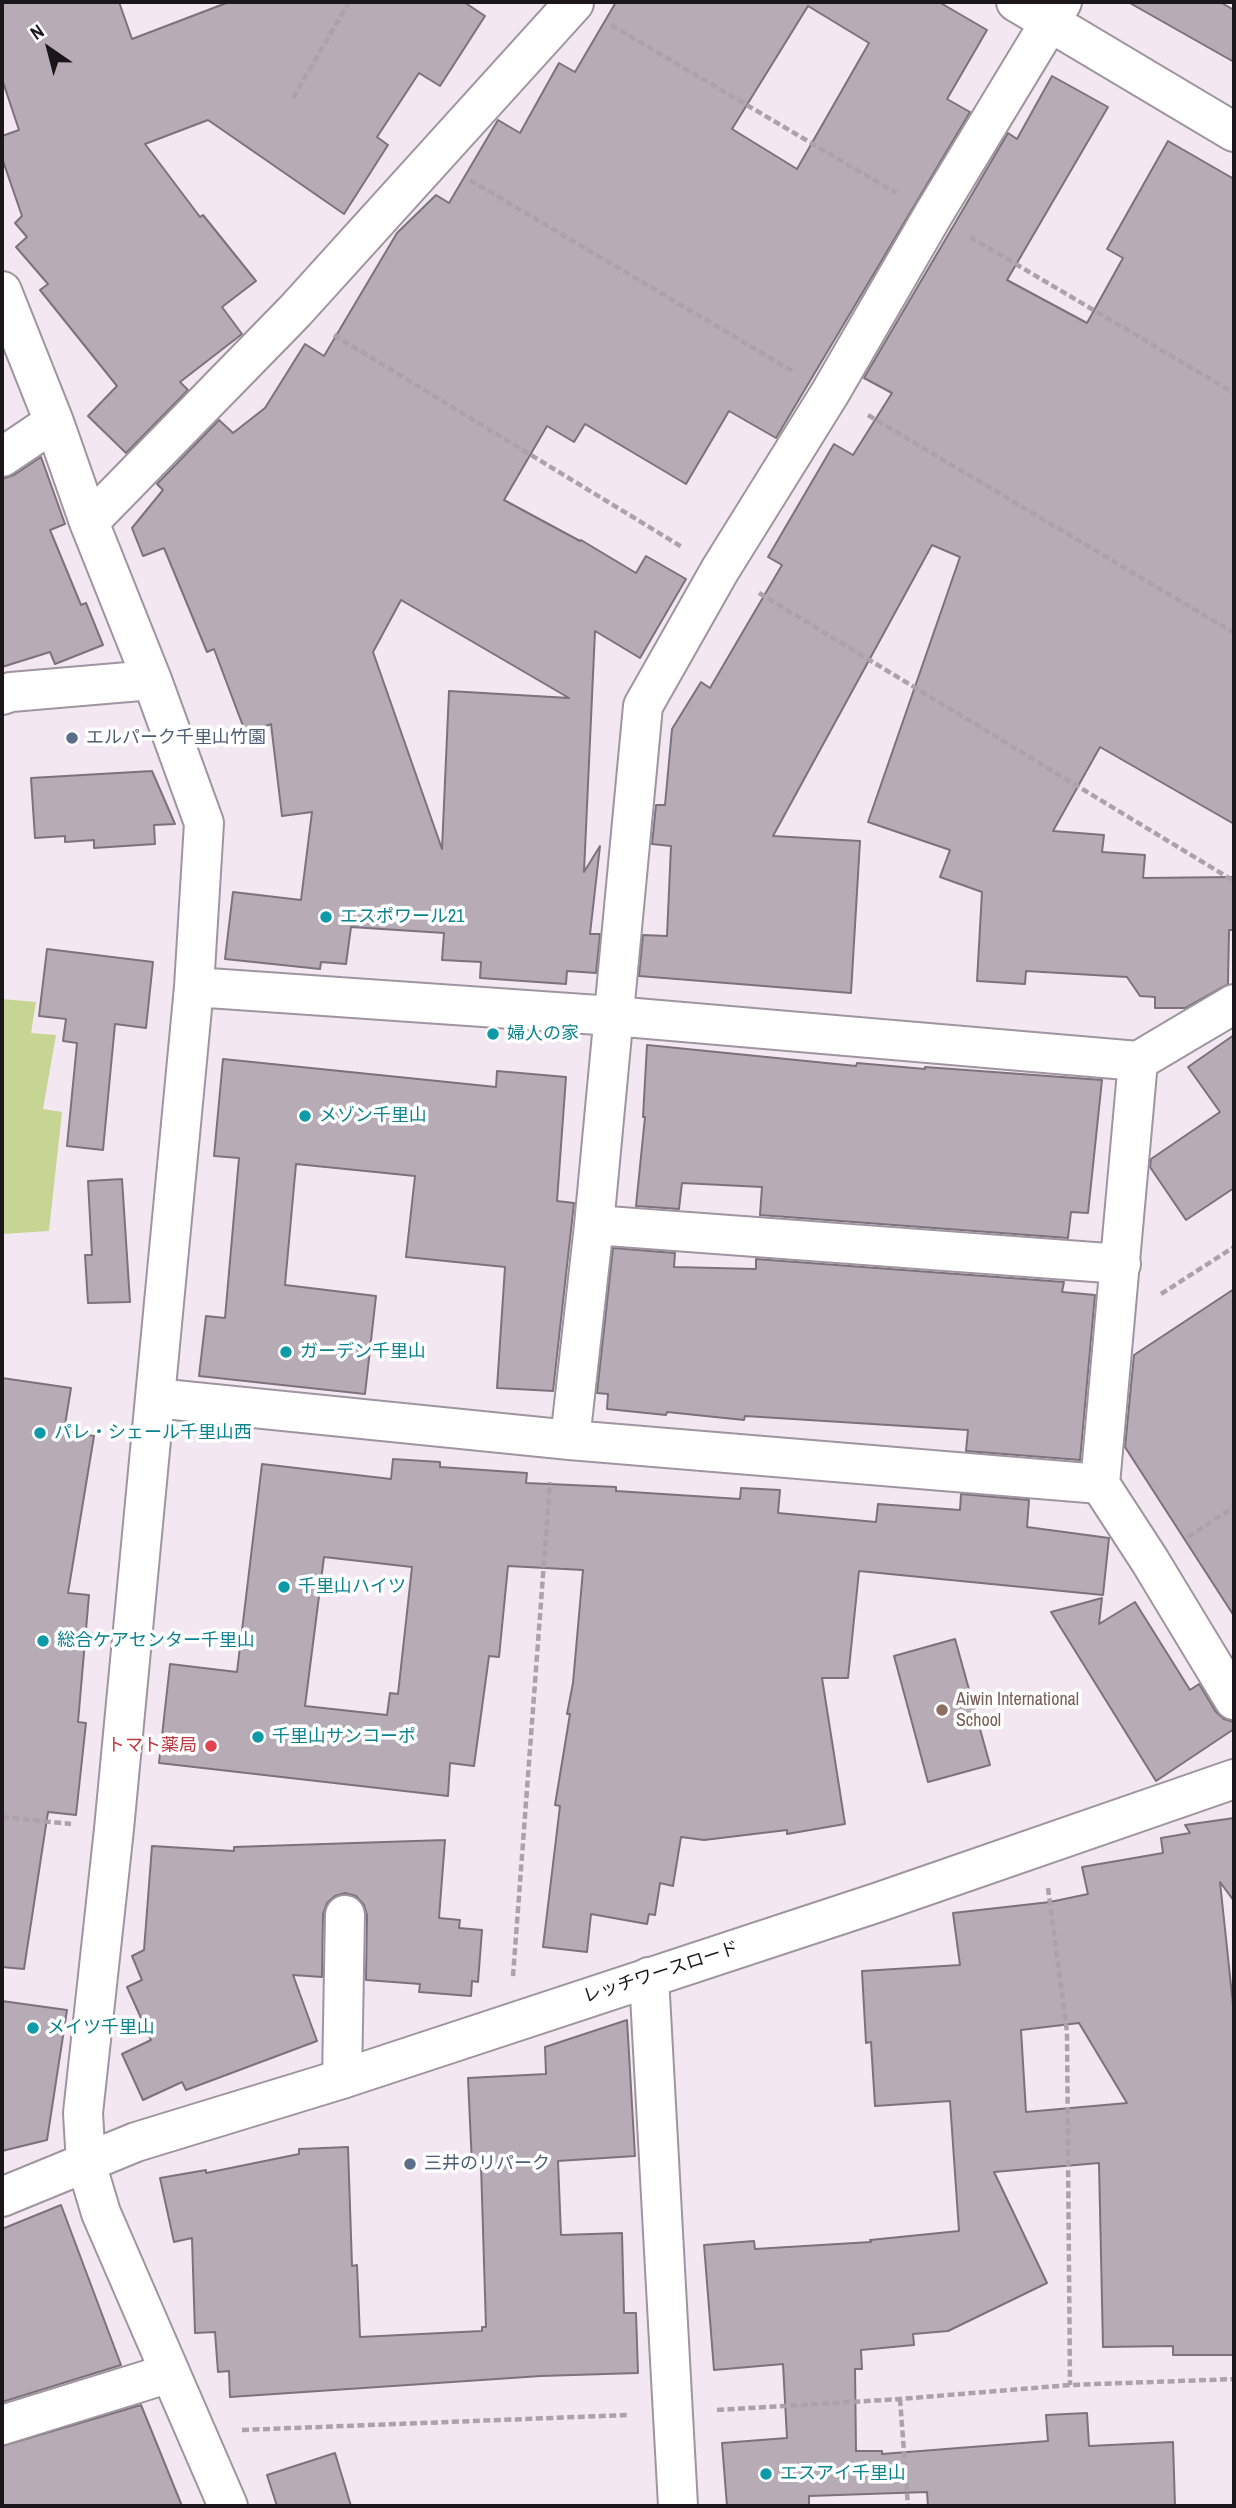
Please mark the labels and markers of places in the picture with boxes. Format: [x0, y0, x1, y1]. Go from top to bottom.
place label: エルパーク千里山竹園 [86, 727, 266, 749]
marker: エルパーク千里山竹園 [64, 730, 80, 746]
place label: エスポワール21 [340, 906, 464, 928]
marker: エスポワール21 [318, 909, 334, 925]
place label: 婦人の家 [507, 1023, 579, 1045]
marker: 婦人の家 [485, 1026, 501, 1042]
place label: メゾン千里山 [319, 1105, 427, 1127]
marker: メゾン千里山 [297, 1108, 313, 1124]
place label: ガーデン千里山 [300, 1341, 426, 1363]
marker: ガーデン千里山 [278, 1344, 294, 1360]
place label: パレ・シェール千里山西 [54, 1422, 252, 1444]
marker: パレ・シェール千里山西 [32, 1425, 48, 1441]
place label: 千里山ハイツ [298, 1576, 406, 1598]
marker: 千里山ハイツ [276, 1579, 292, 1595]
place label: 総合ケアセンター千里山 [57, 1630, 255, 1652]
marker: 総合ケアセンター千里山 [35, 1633, 51, 1649]
place label: Aiwin International School [956, 1689, 1079, 1732]
marker: Aiwin International School [934, 1702, 950, 1718]
place label: 千里山サンコーポ [272, 1726, 416, 1748]
marker: 千里山サンコーポ [250, 1729, 266, 1745]
place label: トマト薬局 [107, 1735, 197, 1757]
marker: トマト薬局 [203, 1738, 219, 1754]
place label: メイツ千里山 [47, 2017, 155, 2039]
marker: メイツ千里山 [25, 2020, 41, 2036]
place label: 三井のリパーク [424, 2153, 550, 2175]
marker: 三井のリパーク [402, 2156, 418, 2172]
place label: エスアイ千里山 [780, 2463, 906, 2485]
marker: エスアイ千里山 [758, 2466, 774, 2482]

